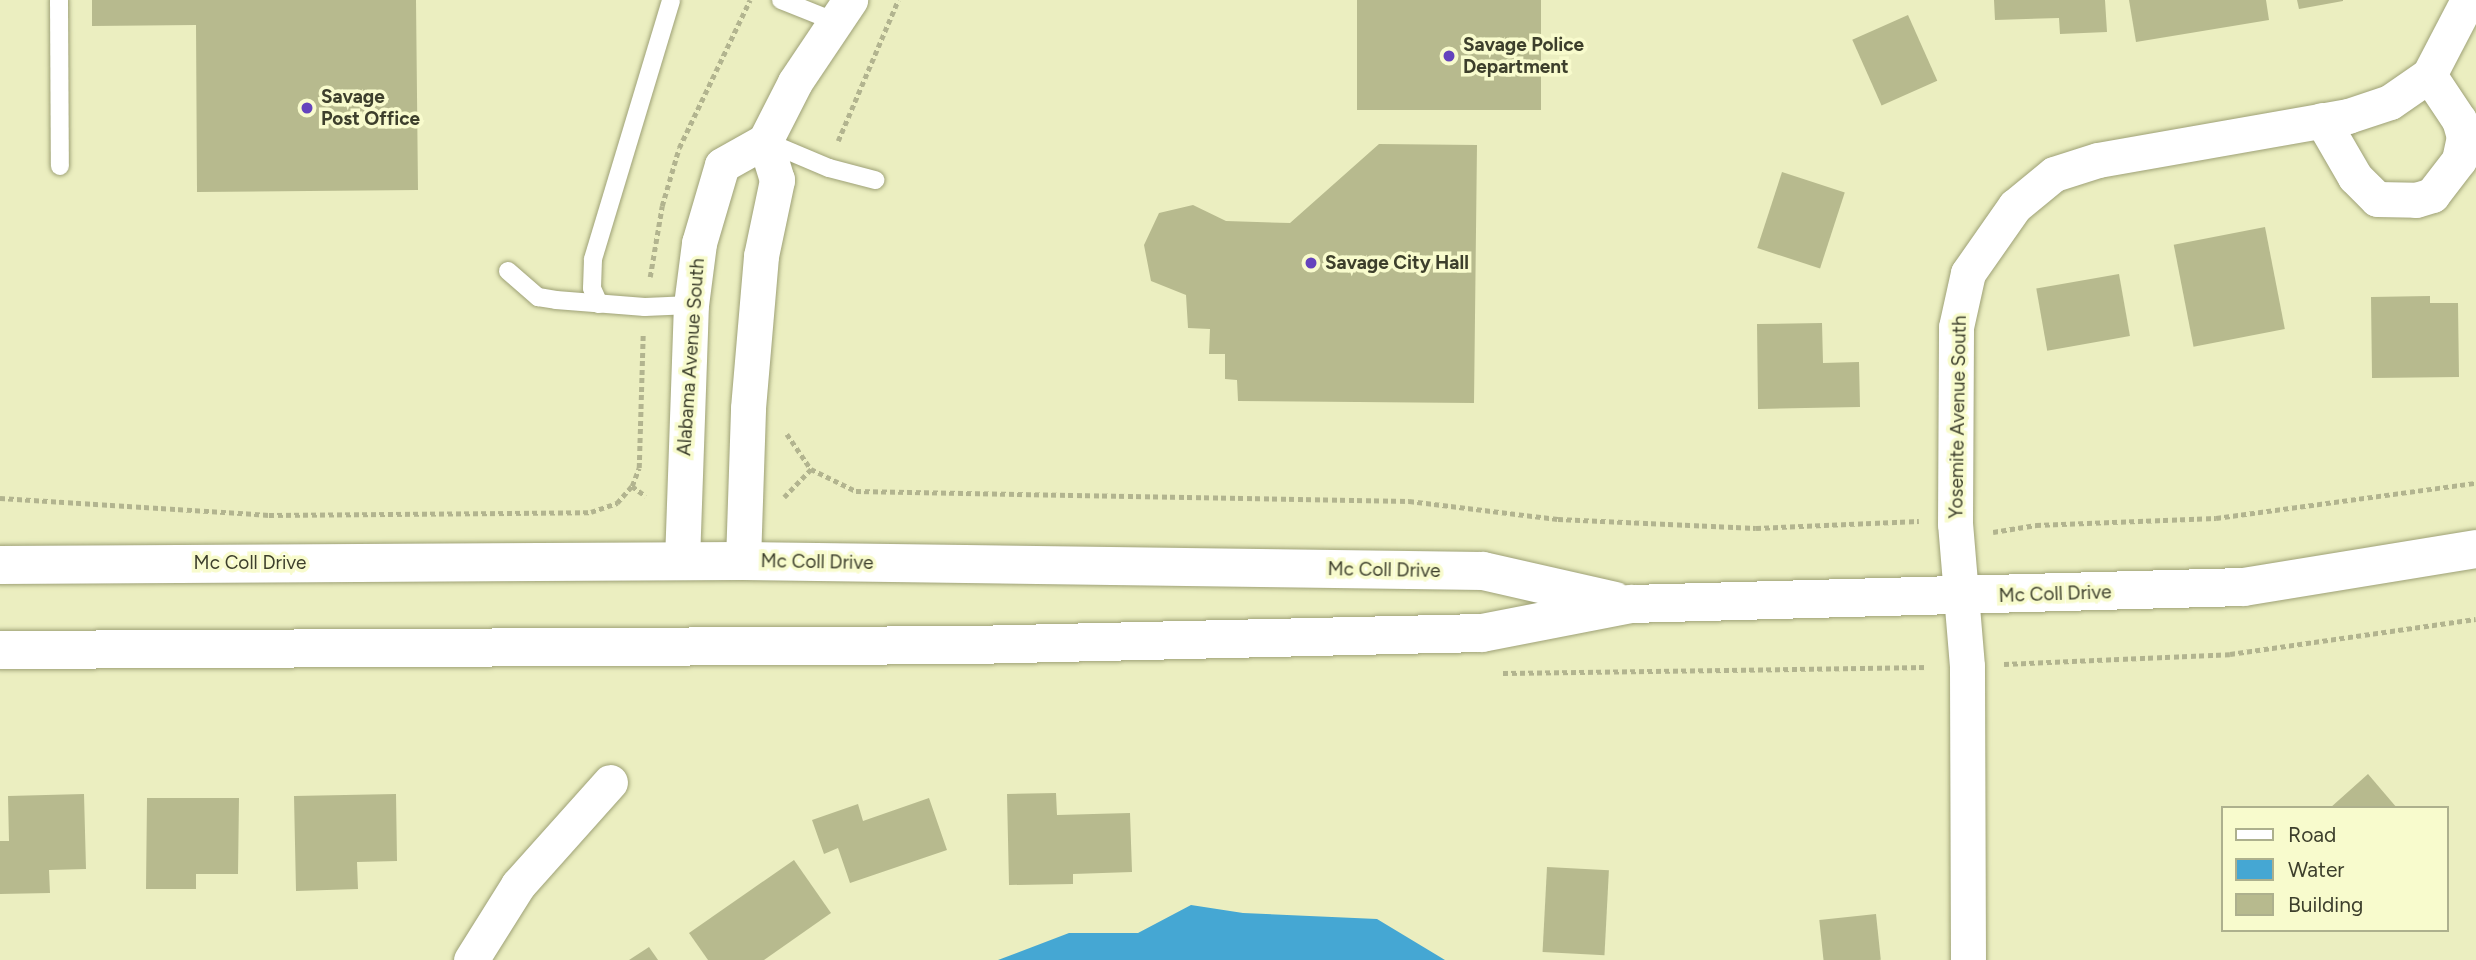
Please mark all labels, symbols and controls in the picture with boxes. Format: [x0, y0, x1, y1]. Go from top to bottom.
place label: Savage Police Department [1463, 34, 1584, 78]
marker: Savage Police Department [1441, 48, 1457, 64]
place label: Savage Post Office [321, 86, 420, 130]
marker: Savage Post Office [299, 100, 315, 116]
place label: Savage City Hall [1325, 252, 1469, 274]
marker: Savage City Hall [1303, 255, 1319, 271]
street label: Alabama Avenue South [673, 257, 709, 457]
street label: Yosemite Avenue South [1945, 315, 1971, 519]
street label: Mc Coll Drive [760, 550, 874, 574]
street label: Mc Coll Drive [194, 552, 306, 574]
street label: Mc Coll Drive [1327, 558, 1441, 582]
street label: Mc Coll Drive [1998, 581, 2112, 607]
legend [2220, 806, 2448, 932]
text: Road [2288, 822, 2336, 847]
text: Water [2288, 857, 2344, 882]
text: Building [2288, 892, 2363, 917]

